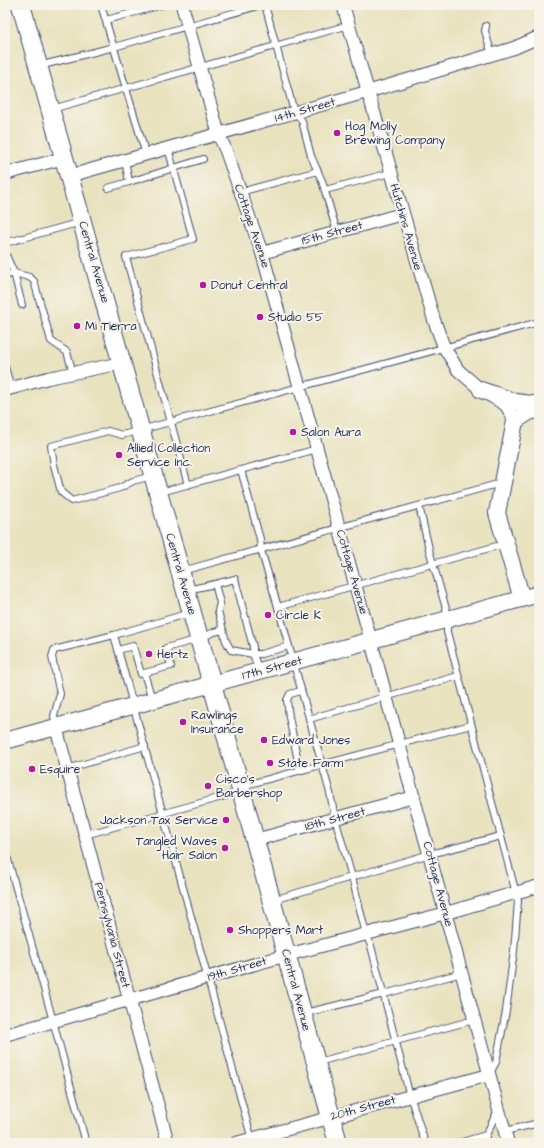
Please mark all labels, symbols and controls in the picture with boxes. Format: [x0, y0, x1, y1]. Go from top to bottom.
street label: 14th Street [273, 93, 337, 127]
place label: Hog Molly Brewing Company [345, 118, 446, 150]
marker: Hog Molly Brewing Company [332, 128, 342, 138]
street label: Cottage Avenue [229, 182, 274, 271]
street label: Hutchins Avenue [386, 182, 427, 273]
street label: 15th Street [300, 217, 365, 249]
street label: Central Avenue [74, 219, 114, 305]
place label: Donut Central [211, 277, 288, 294]
marker: Donut Central [198, 280, 208, 290]
place label: Studio 55 [268, 309, 324, 326]
marker: Studio 55 [255, 312, 265, 322]
place label: Mi Tierra [85, 318, 137, 335]
marker: Mi Tierra [72, 321, 82, 331]
place label: Salon Aura [301, 424, 361, 441]
marker: Salon Aura [288, 427, 298, 437]
place label: Allied Collection Service Inc. [127, 440, 210, 471]
marker: Allied Collection Service Inc. [114, 450, 124, 460]
street label: Cottage Avenue [331, 528, 372, 617]
street label: Central Avenue [161, 531, 201, 617]
place label: Circle K [276, 607, 322, 624]
marker: Circle K [263, 610, 273, 620]
place label: Hertz [157, 646, 188, 663]
marker: Hertz [144, 649, 154, 659]
street label: 17th Street [240, 652, 304, 684]
place label: Rawlings Insurance [191, 707, 244, 738]
marker: Rawlings Insurance [178, 717, 188, 727]
place label: Edward Jones [272, 732, 350, 749]
marker: Edward Jones [259, 735, 269, 745]
place label: State Farm [278, 755, 344, 772]
marker: State Farm [265, 758, 275, 768]
place label: Esquire [40, 761, 81, 778]
marker: Esquire [27, 764, 37, 774]
place label: Cisco's Barbershop [216, 771, 283, 802]
marker: Cisco's Barbershop [203, 781, 213, 791]
street label: 18th Street [303, 803, 367, 835]
place label: Jackson Tax Service [100, 812, 219, 829]
marker: Jackson Tax Service [221, 815, 231, 825]
place label: Tangled Waves Hair Salon [136, 833, 217, 864]
street label: Cottage Avenue [417, 840, 458, 929]
marker: Tangled Waves Hair Salon [220, 843, 230, 853]
street label: Pennsylvania Street [89, 880, 134, 990]
place label: Shoppers Mart [238, 922, 323, 939]
marker: Shoppers Mart [225, 925, 235, 935]
street label: Central Avenue [277, 947, 315, 1033]
street label: 19th Street [205, 952, 269, 986]
street label: 20th Street [328, 1091, 398, 1125]

